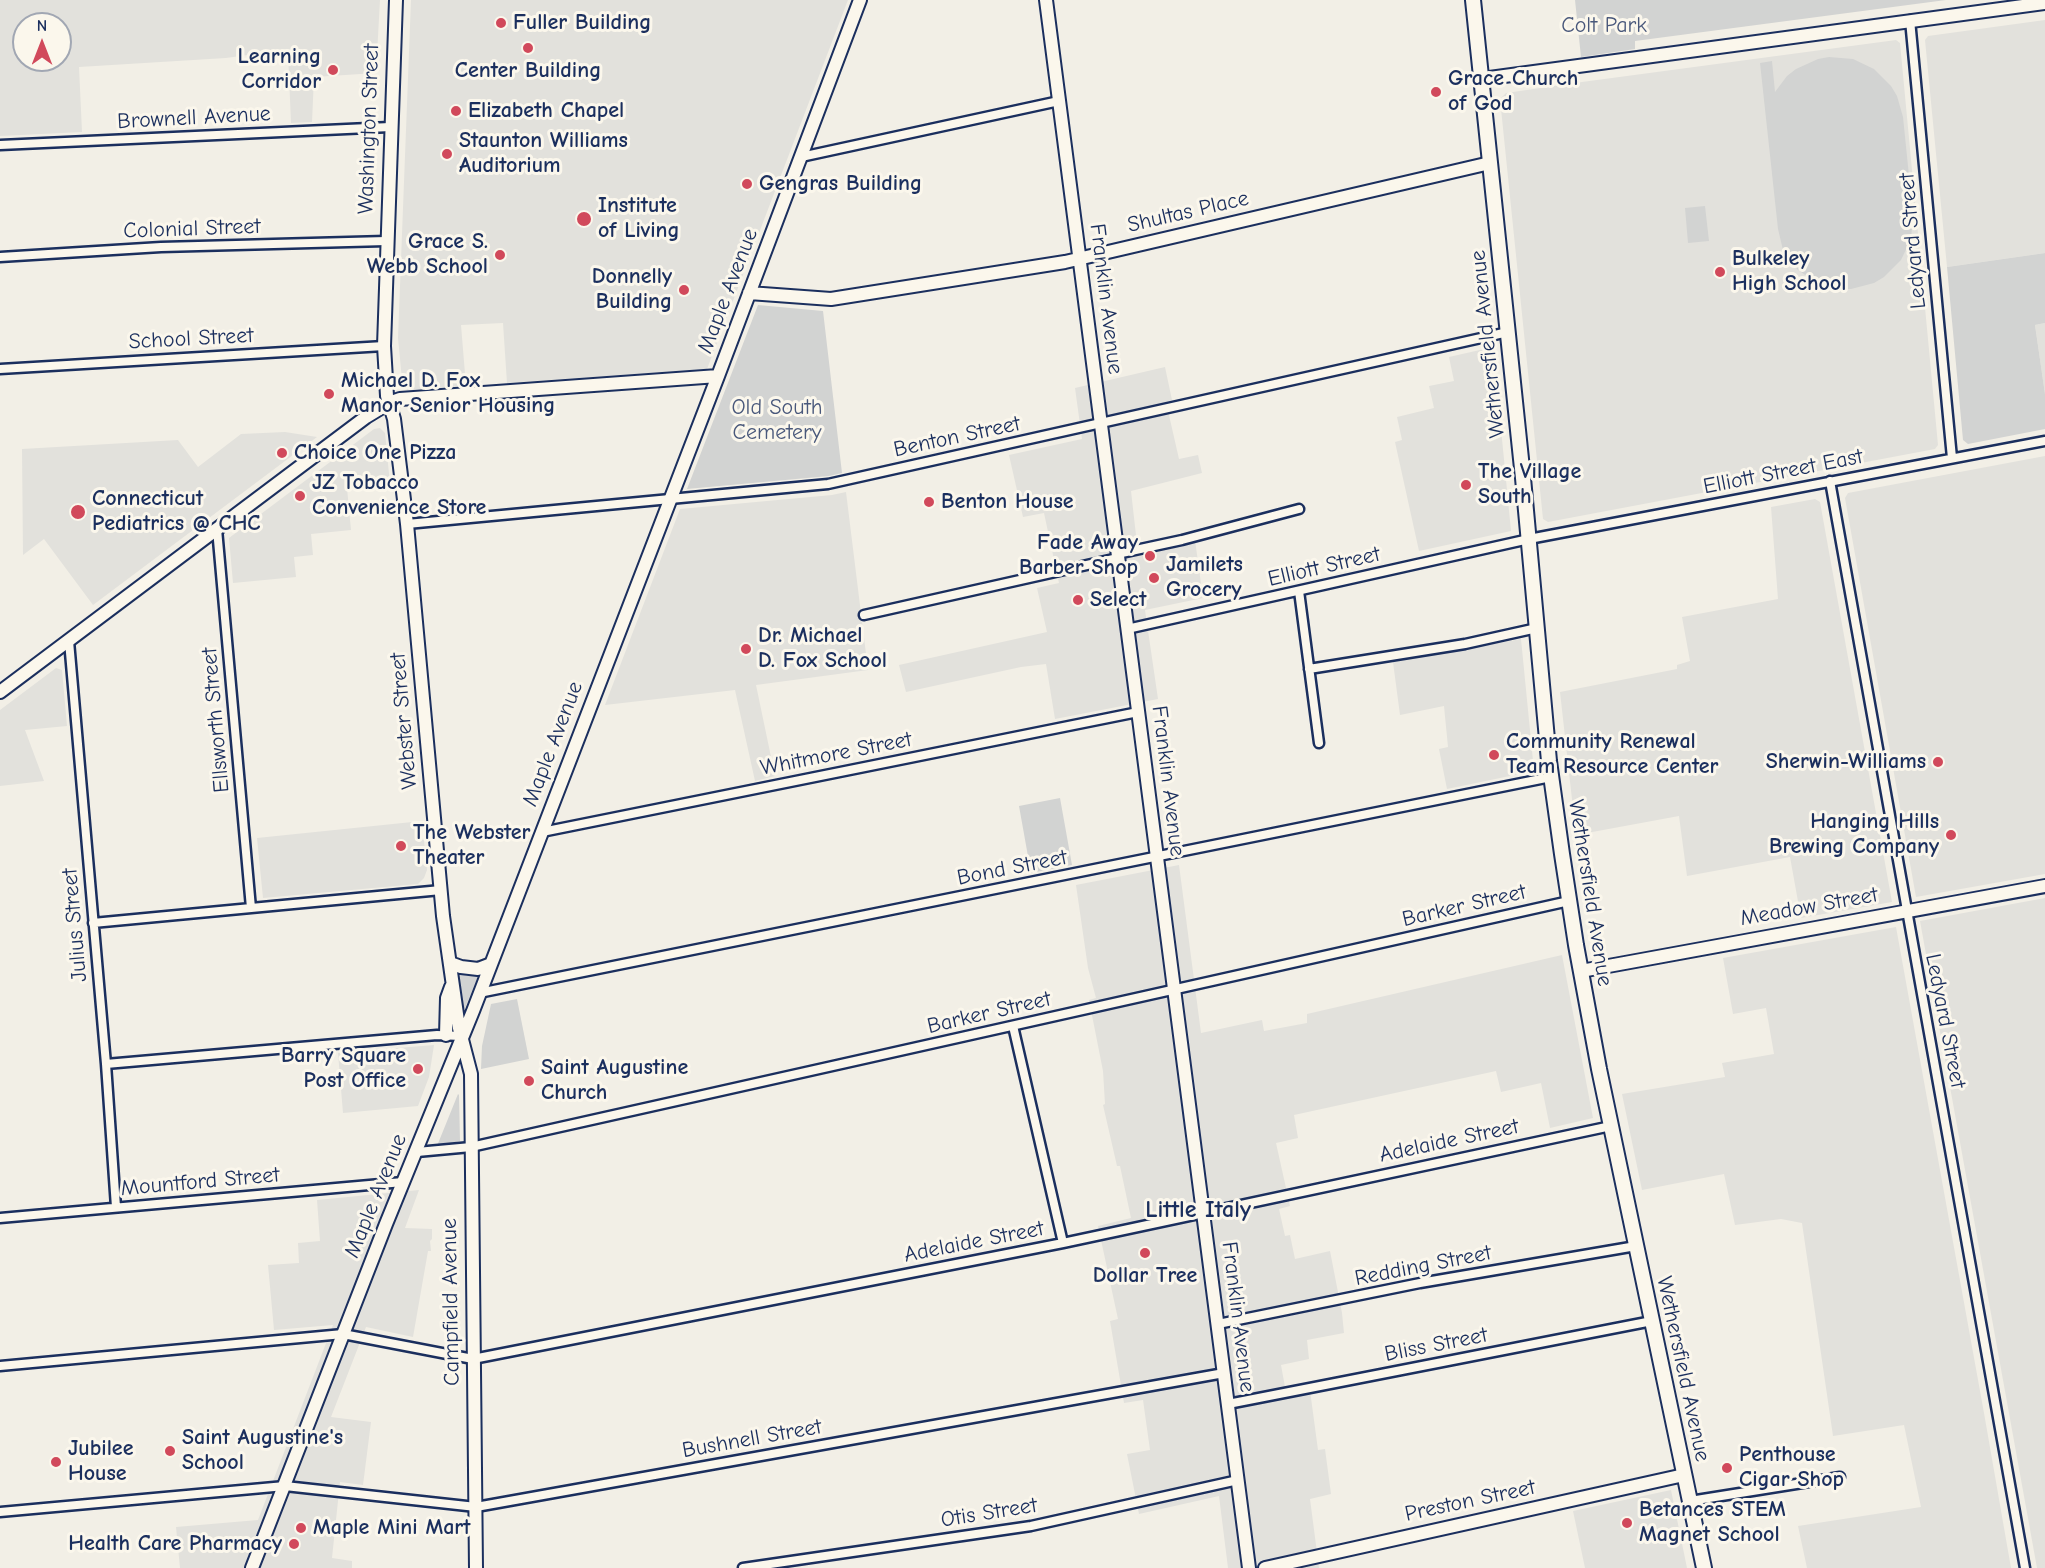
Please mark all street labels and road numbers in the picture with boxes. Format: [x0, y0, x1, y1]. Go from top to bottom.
street label: Washington Street [353, 43, 385, 215]
street label: Brownell Avenue [117, 101, 271, 135]
street label: Ledyard Street [1894, 172, 1932, 310]
street label: Shultas Place [1125, 185, 1251, 239]
street label: Colonial Street [123, 213, 261, 245]
street label: Franklin Avenue [1084, 222, 1128, 376]
street label: Maple Avenue [692, 225, 764, 357]
street label: Wethersfield Avenue [1465, 249, 1511, 439]
street label: School Street [128, 323, 254, 355]
street label: Benton Street [891, 411, 1023, 463]
street label: Elliott Street East [1701, 444, 1865, 500]
street label: Elliott Street [1265, 541, 1383, 593]
street label: Ellsworth Street [197, 646, 235, 794]
street label: Webster Street [385, 652, 423, 790]
street label: Maple Avenue [517, 678, 589, 810]
street label: Franklin Avenue [1146, 704, 1190, 858]
street label: Whitmore Street [758, 726, 914, 782]
street label: Wethersfield Avenue [1562, 798, 1618, 988]
street label: Bond Street [955, 844, 1069, 892]
street label: Julius Street [57, 867, 93, 983]
street label: Barker Street [1400, 879, 1528, 933]
street label: Meadow Street [1738, 882, 1880, 932]
street label: Ledyard Street [1919, 952, 1971, 1090]
street label: Barker Street [925, 986, 1053, 1040]
street label: Adelaide Street [1377, 1113, 1521, 1169]
street label: Maple Avenue [339, 1130, 413, 1262]
street label: Mountford Street [119, 1162, 281, 1202]
street label: Adelaide Street [902, 1216, 1046, 1268]
street label: Campfield Avenue [436, 1218, 466, 1386]
street label: Franklin Avenue [1216, 1240, 1260, 1394]
street label: Redding Street [1353, 1240, 1493, 1292]
street label: Wethersfield Avenue [1650, 1274, 1716, 1464]
street label: Bliss Street [1382, 1322, 1490, 1368]
street label: Bushnell Street [680, 1414, 824, 1464]
street label: Preston Street [1402, 1474, 1538, 1528]
street label: Otis Street [939, 1492, 1039, 1534]

